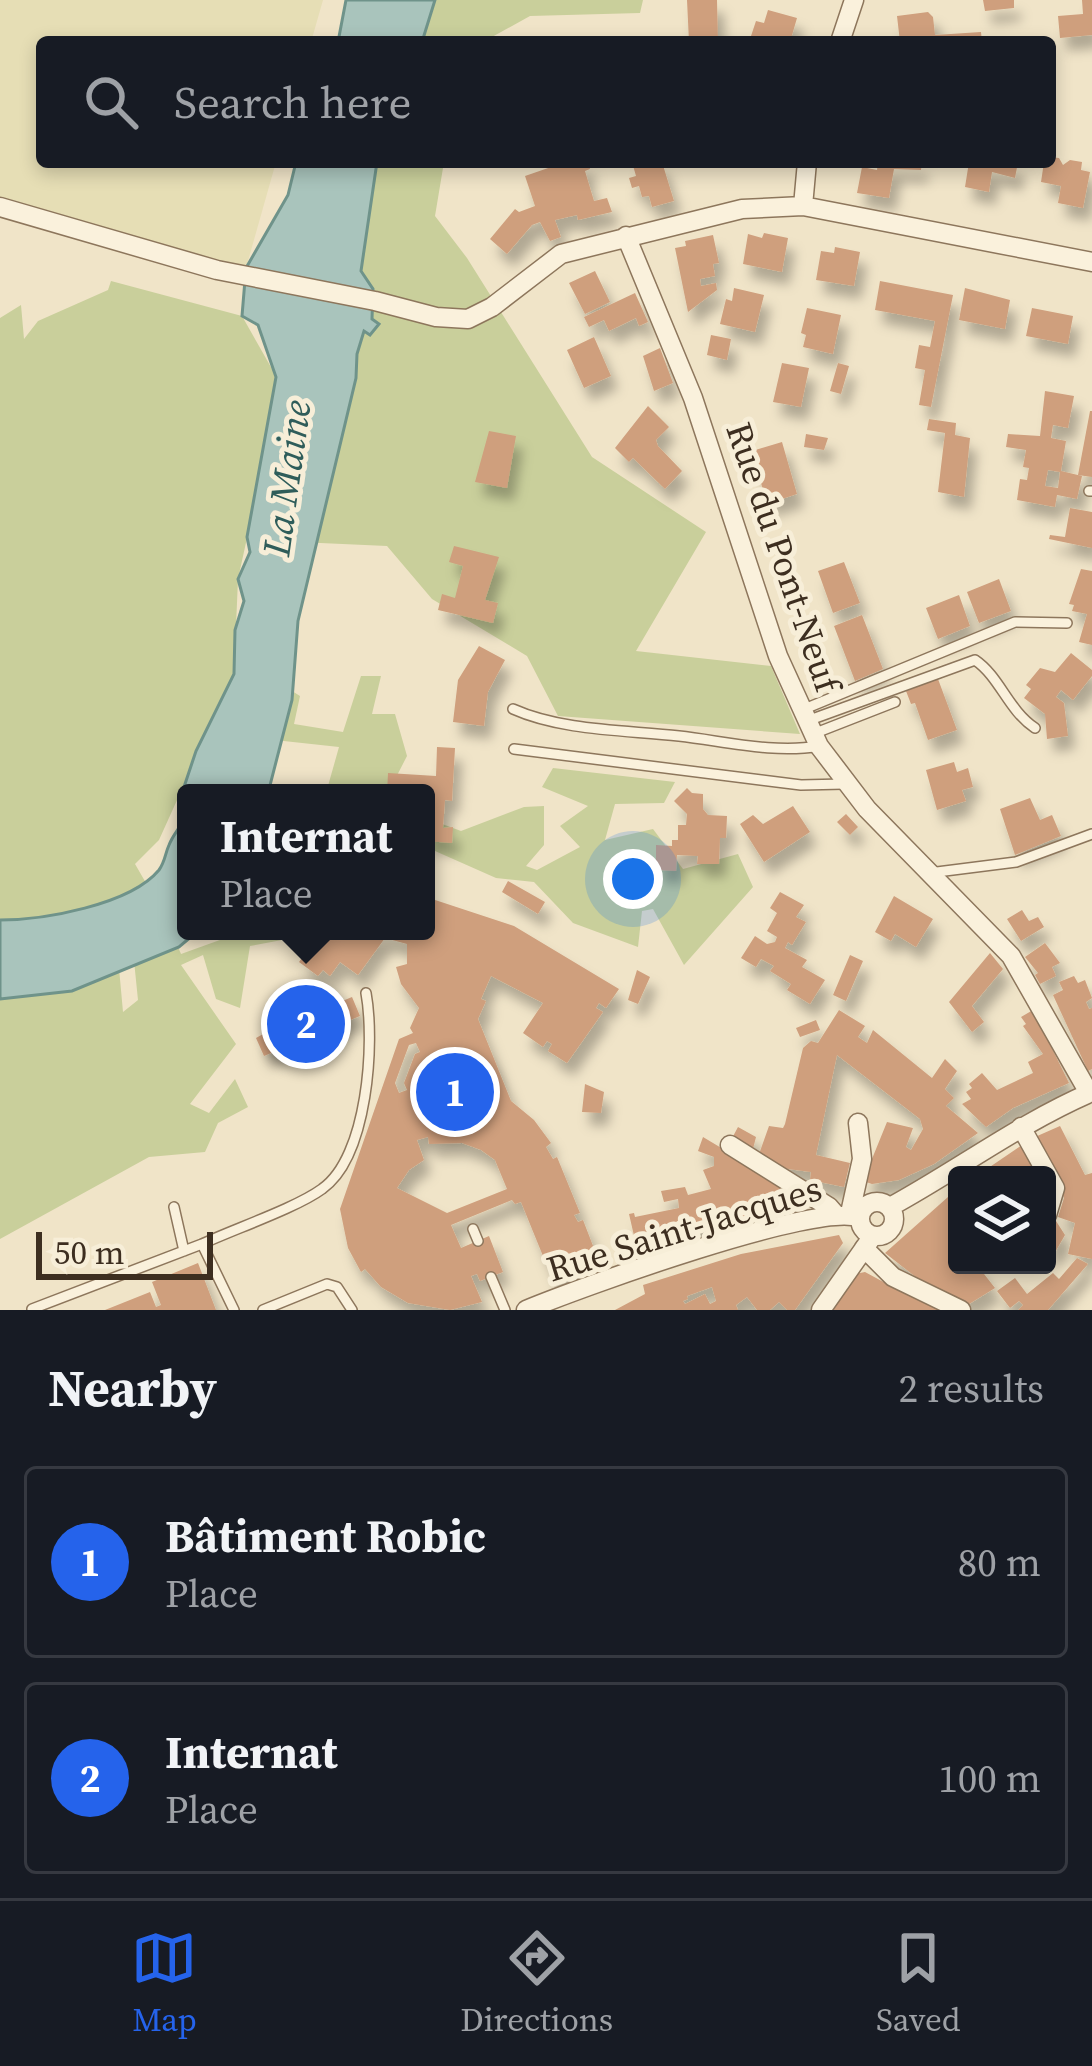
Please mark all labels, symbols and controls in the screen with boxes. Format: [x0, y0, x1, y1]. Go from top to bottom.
search box [36, 36, 1056, 168]
icon: search [78, 69, 144, 135]
text: Search here [174, 71, 411, 133]
water label: La Maine [249, 396, 324, 561]
street label: Rue du Pont-Neuf [714, 416, 854, 702]
popup [177, 784, 435, 940]
text: Internat [220, 805, 392, 867]
your location [603, 849, 663, 909]
text: Place [220, 867, 313, 920]
pin: 2 [267, 979, 345, 1069]
pin: 1 [416, 1047, 494, 1137]
street label: Rue Saint-Jacques [541, 1163, 828, 1294]
map controls [948, 1166, 1056, 1274]
button: layers [948, 1166, 1056, 1274]
scale bar [36, 1226, 213, 1279]
text: 50 m [54, 1230, 124, 1275]
text: Nearby [48, 1353, 217, 1423]
text: 2 results [899, 1362, 1044, 1415]
text: Bâtiment Robic [165, 1505, 486, 1567]
text: 1 [79, 1536, 101, 1589]
text: 80 m [958, 1536, 1041, 1589]
text: Place [165, 1567, 258, 1620]
text: Internat [165, 1721, 338, 1783]
text: 2 [79, 1752, 101, 1805]
text: 100 m [938, 1752, 1041, 1805]
text: Place [165, 1783, 258, 1836]
tab: Map [131, 1925, 197, 2042]
tab: Directions [460, 1925, 613, 2042]
tab: Saved [876, 1925, 961, 2042]

